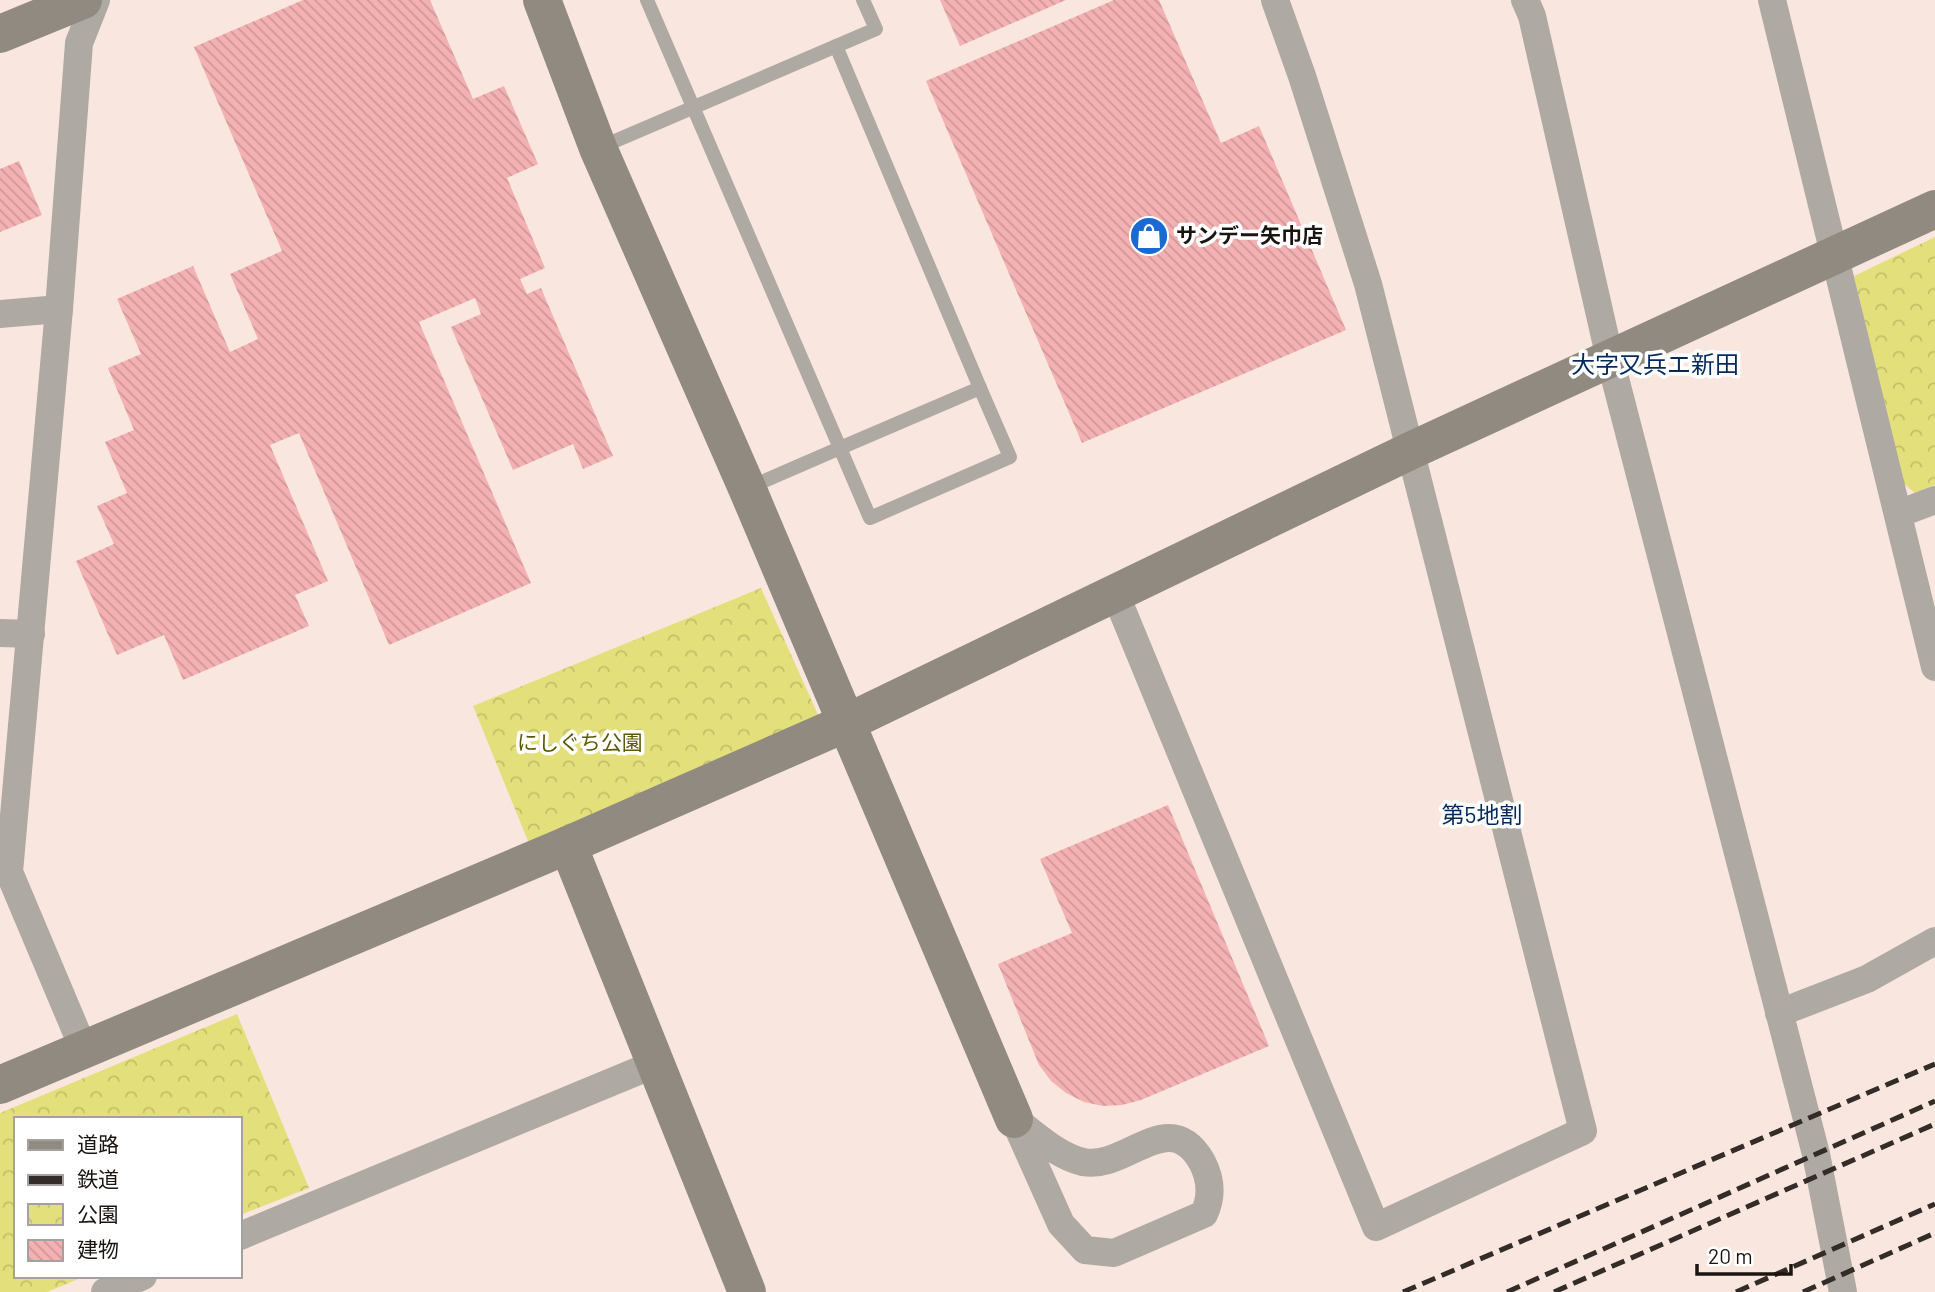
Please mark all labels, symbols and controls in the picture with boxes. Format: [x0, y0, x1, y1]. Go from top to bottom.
shop icon: サンデー矢巾店 [1128, 215, 1170, 257]
place label: サンデー矢巾店 [1176, 222, 1323, 247]
district label: 大字又兵エ新田 [1571, 349, 1739, 378]
park label: にしぐち公園 [517, 729, 643, 754]
district label: 第5地割 [1442, 800, 1522, 828]
legend [14, 1117, 242, 1278]
text: 道路 [77, 1131, 119, 1156]
text: 鉄道 [77, 1166, 119, 1191]
text: 公園 [77, 1201, 119, 1226]
scale bar [1697, 1232, 1792, 1276]
text: 建物 [77, 1236, 119, 1261]
text: 20 m [1708, 1243, 1753, 1268]

